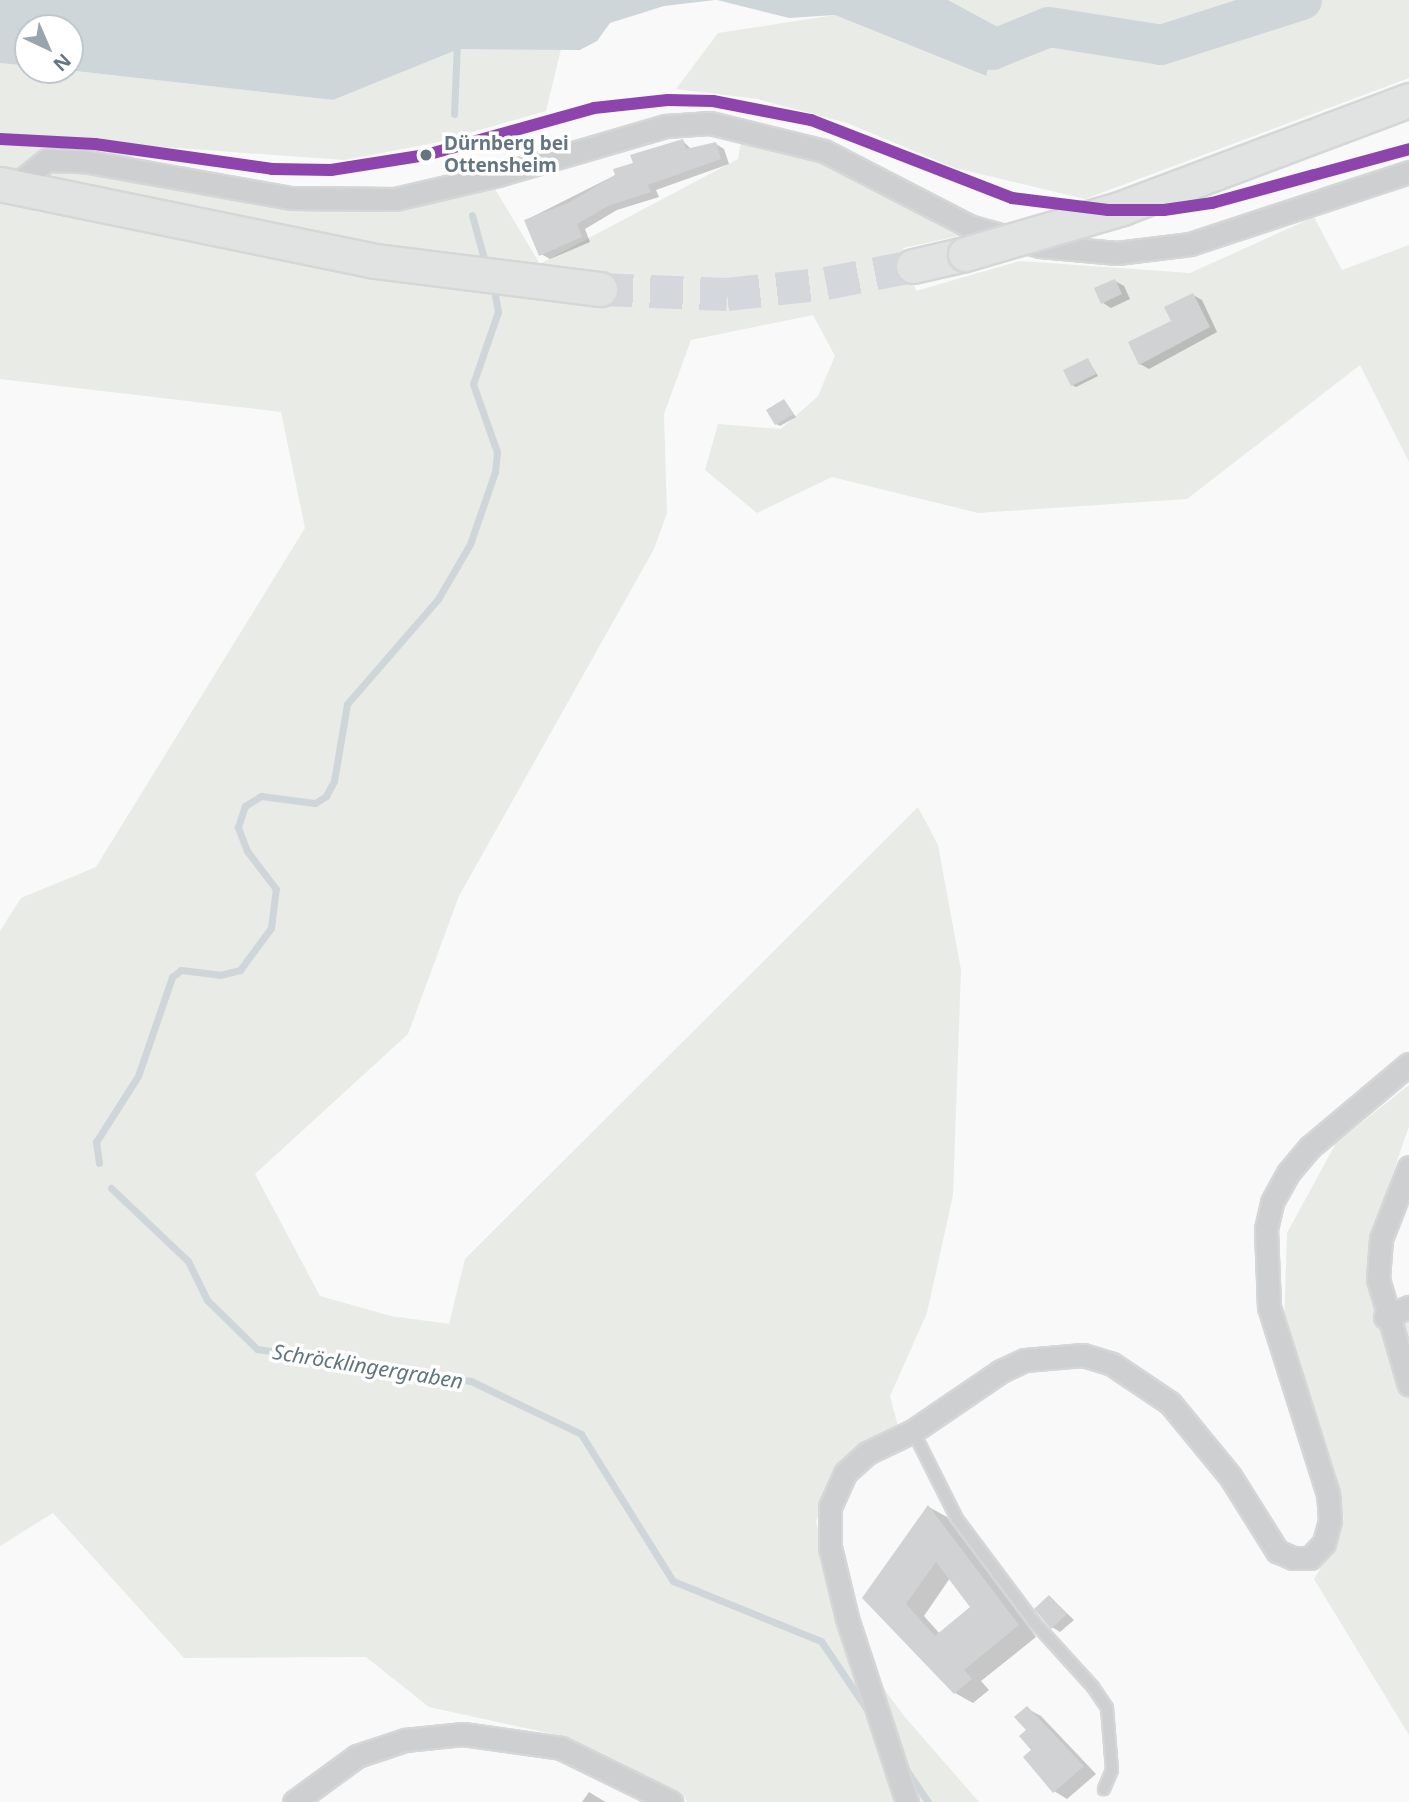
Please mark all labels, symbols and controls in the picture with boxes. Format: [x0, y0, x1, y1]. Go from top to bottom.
north arrow [14, 14, 84, 84]
text: N [48, 48, 77, 77]
place label: Dürnberg bei Ottensheim [444, 133, 569, 177]
marker: Dürnberg bei Ottensheim [414, 143, 438, 167]
water label: Schröcklingergraben [271, 1338, 465, 1394]

